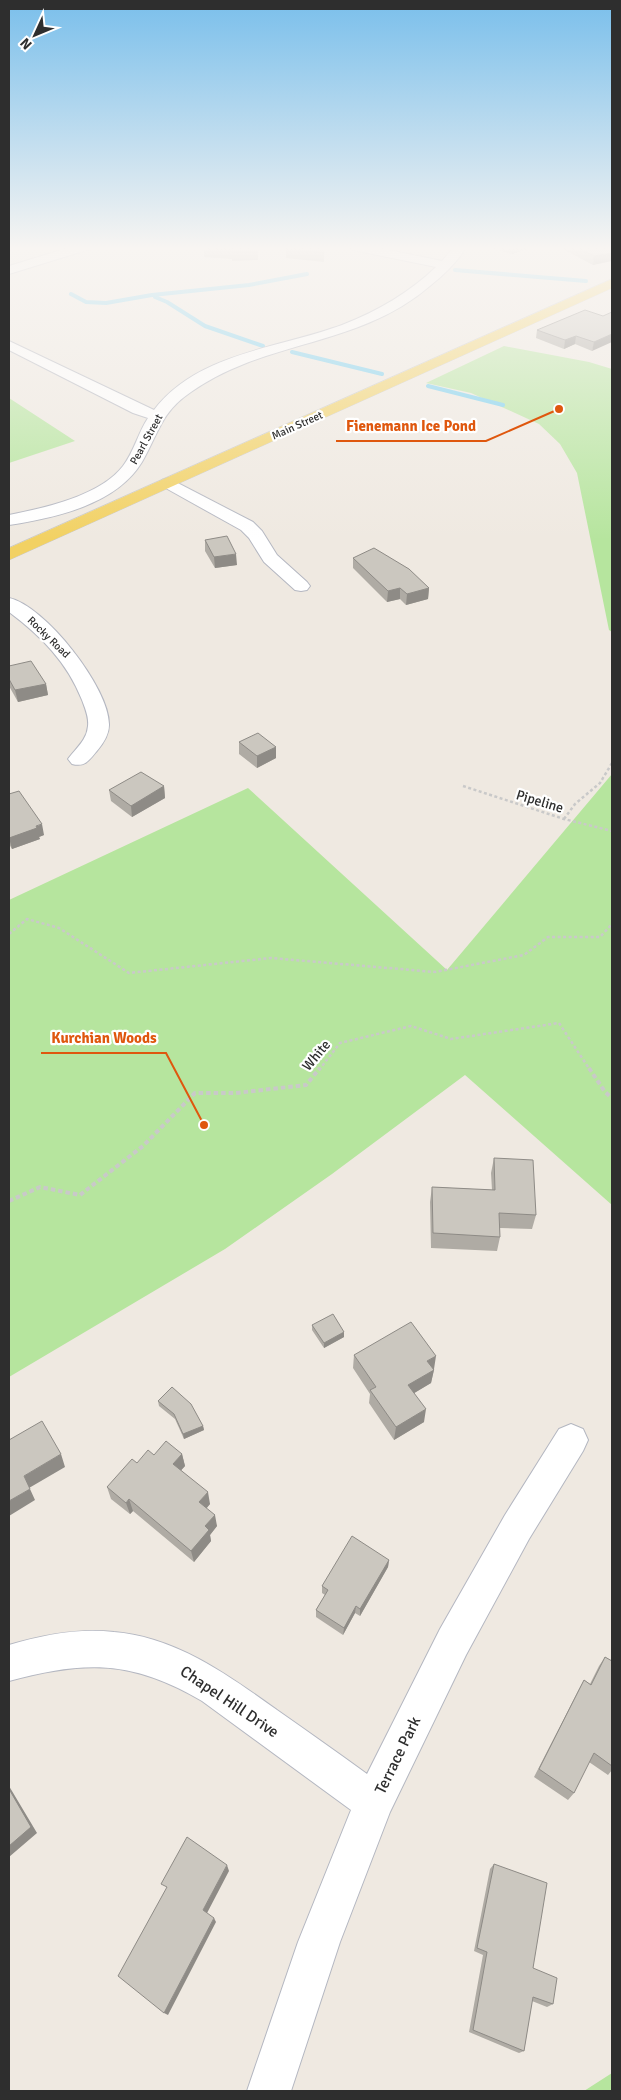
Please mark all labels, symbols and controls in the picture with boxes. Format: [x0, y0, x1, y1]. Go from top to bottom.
north arrow [10, 10, 60, 60]
text: N [17, 34, 36, 53]
street label: Main Street [270, 408, 325, 442]
callout: Fienemann Ice Pond [336, 411, 486, 441]
street label: Pearl Street [127, 412, 166, 467]
text: Fienemann Ice Pond [346, 417, 476, 435]
street label: Rocky Road [25, 614, 73, 661]
street label: Pipeline [514, 786, 566, 817]
callout: Kurchian Woods [41, 1023, 166, 1053]
text: Kurchian Woods [51, 1029, 157, 1047]
street label: White [299, 1036, 334, 1074]
street label: Chapel Hill Drive [176, 1661, 283, 1742]
street label: Terrace Park [371, 1713, 425, 1798]

